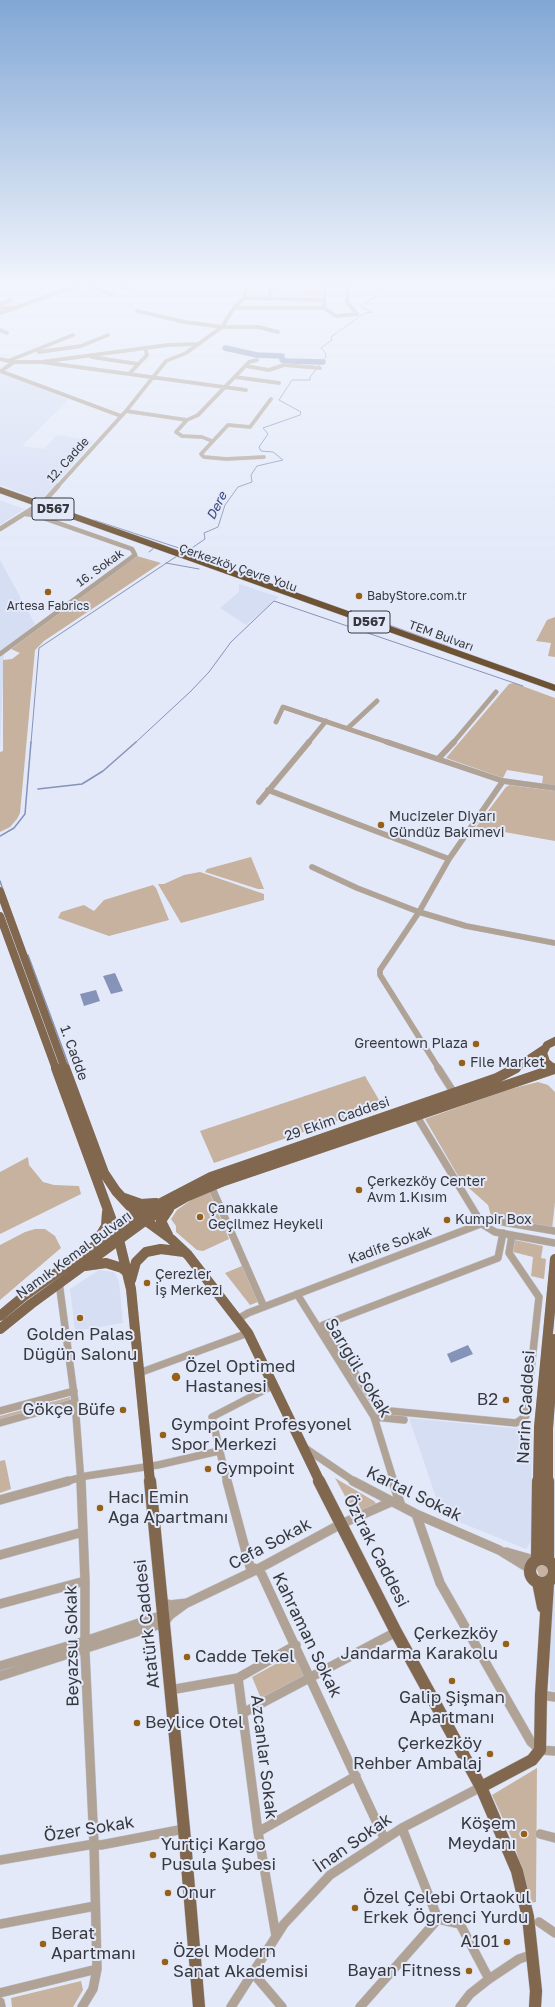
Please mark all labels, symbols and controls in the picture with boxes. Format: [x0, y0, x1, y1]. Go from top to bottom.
street label: 12. Cadde [44, 434, 92, 486]
water label: Dere [203, 489, 231, 523]
road number: D567 [32, 498, 74, 520]
street label: Çerkezköy Çevre Yolu [177, 541, 299, 595]
street label: 16. Sokak [74, 546, 126, 590]
marker: Artesa Fabrics [43, 587, 53, 597]
place label: BabyStore.com.tr [367, 589, 467, 603]
marker: BabyStore.com.tr [354, 591, 364, 601]
place label: Artesa Fabrics [7, 599, 89, 613]
road number: D567 [348, 611, 390, 633]
street label: TEM Bulvarı [407, 618, 475, 654]
place label: Mucizeler Diyarı Gündüz Bakımevi [389, 809, 504, 842]
marker: Mucizeler Diyarı Gündüz Bakımevi [376, 820, 386, 830]
street label: 1. Cadde [56, 1023, 92, 1083]
place label: Greentown Plaza [354, 1036, 468, 1052]
marker: Greentown Plaza [471, 1039, 481, 1049]
place label: File Market [470, 1055, 545, 1071]
marker: File Market [457, 1058, 467, 1068]
street label: 29 Ekim Caddesi [282, 1093, 392, 1145]
place label: Çerkezköy Center Avm 1.Kısım [367, 1174, 485, 1206]
marker: Çerkezköy Center Avm 1.Kısım [354, 1185, 364, 1195]
place label: Çanakkale Geçilmez Heykeli [208, 1201, 323, 1234]
street label: Namık Kemal Bulvarı [13, 1208, 135, 1302]
marker: Çanakkale Geçilmez Heykeli [195, 1212, 205, 1222]
place label: Kumpir Box [455, 1212, 532, 1228]
marker: Kumpir Box [442, 1215, 452, 1225]
street label: Kadife Sokak [346, 1222, 434, 1268]
place label: Çerezler İş Merkezi [155, 1267, 223, 1300]
marker: Çerezler İş Merkezi [142, 1278, 152, 1288]
marker: Golden Palas Düğün Salonu [75, 1313, 85, 1323]
street label: Sarıgül Sokak [320, 1315, 396, 1421]
place label: Golden Palas Düğün Salonu [23, 1325, 137, 1365]
street label: Narin Caddesi [513, 1350, 539, 1464]
place label: Özel Optimed Hastanesi [185, 1357, 295, 1397]
marker: Özel Optimed Hastanesi [170, 1371, 182, 1383]
place label: B2 [477, 1390, 498, 1410]
marker: B2 [501, 1395, 511, 1405]
place label: Gökçe Büfe [23, 1400, 115, 1420]
marker: Gökçe Büfe [118, 1405, 128, 1415]
place label: Gympoint Profesyonel Spor Merkezi [171, 1415, 352, 1455]
marker: Gympoint Profesyonel Spor Merkezi [158, 1430, 168, 1440]
place label: Gympoint [216, 1459, 295, 1479]
street label: Kartal Sokak [363, 1462, 465, 1526]
marker: Gympoint [203, 1464, 213, 1474]
place label: Hacı Emin Ağa Apartmanı [108, 1488, 228, 1528]
street label: Öztrak Caddesi [339, 1491, 413, 1611]
marker: Hacı Emin Ağa Apartmanı [95, 1503, 105, 1513]
street label: Cefa Sokak [225, 1514, 315, 1574]
street label: Atatürk Caddesi [130, 1558, 164, 1690]
street label: Kahraman Sokak [268, 1569, 346, 1701]
street label: Beyazsu Sokak [61, 1585, 83, 1707]
place label: Çerkezköy Jandarma Karakolu [340, 1624, 498, 1664]
marker: Çerkezköy Jandarma Karakolu [501, 1639, 511, 1649]
place label: Cadde Tekel [195, 1647, 295, 1667]
marker: Cadde Tekel [182, 1652, 192, 1662]
marker: Galip Şişman Apartmanı [447, 1676, 457, 1686]
place label: Galip Şişman Apartmanı [399, 1688, 505, 1728]
street label: Azcanlar Sokak [246, 1694, 282, 1820]
place label: Beylice Otel [145, 1713, 243, 1733]
marker: Beylice Otel [132, 1718, 142, 1728]
place label: Çerkezköy Rehber Ambalaj [353, 1734, 482, 1774]
marker: Çerkezköy Rehber Ambalaj [485, 1749, 495, 1759]
street label: İnan Sokak [310, 1809, 396, 1877]
street label: Özer Sokak [42, 1812, 136, 1846]
place label: Köşem Meydanı [448, 1814, 516, 1854]
marker: Köşem Meydanı [519, 1829, 529, 1839]
place label: Yurtiçi Kargo Pusula Şubesi [161, 1835, 276, 1875]
marker: Yurtiçi Kargo Pusula Şubesi [148, 1850, 158, 1860]
place label: Onur [176, 1883, 216, 1903]
marker: Onur [163, 1888, 173, 1898]
place label: Özel Çelebi Ortaokul Erkek Öğrenci Yurdu [363, 1888, 531, 1928]
marker: Özel Çelebi Ortaokul Erkek Öğrenci Yurdu [350, 1903, 360, 1913]
place label: Berat Apartmanı [51, 1924, 136, 1964]
place label: A101 [461, 1932, 499, 1952]
marker: A101 [502, 1937, 512, 1947]
marker: Berat Apartmanı [38, 1939, 48, 1949]
place label: Özel Modern Sanat Akademisi [173, 1942, 308, 1982]
marker: Özel Modern Sanat Akademisi [160, 1957, 170, 1967]
place label: Bayan Fitness [347, 1961, 461, 1981]
marker: Bayan Fitness [464, 1966, 474, 1976]

